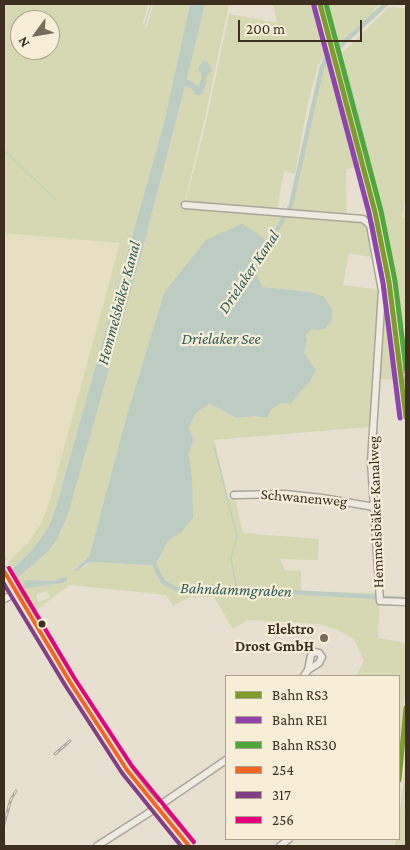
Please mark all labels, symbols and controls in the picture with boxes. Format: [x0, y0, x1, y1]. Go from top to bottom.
north arrow [10, 10, 60, 60]
scale bar [240, 10, 364, 42]
text: 200 m [246, 21, 285, 37]
text: N [14, 34, 32, 51]
water label: Drielaker Kanal [214, 227, 284, 317]
water label: Hemmelsbäker Kanal [93, 239, 145, 367]
water label: Drielaker See [181, 329, 261, 349]
street label: Hemmelsbäker Kanalweg [364, 436, 388, 588]
street label: Schwanenweg [260, 485, 348, 511]
water label: Bahndammgraben [180, 578, 292, 602]
unlabelled marker [37, 619, 47, 629]
place label: Elektro Drost GmbH [235, 620, 314, 655]
marker: Elektro Drost GmbH [318, 632, 330, 644]
legend [225, 675, 400, 840]
text: Bahn RS3 [272, 687, 328, 703]
text: Bahn RE1 [272, 712, 328, 728]
text: Bahn RS30 [272, 737, 337, 753]
text: 254 [272, 762, 294, 778]
text: 317 [272, 787, 291, 803]
text: 256 [272, 812, 294, 828]

